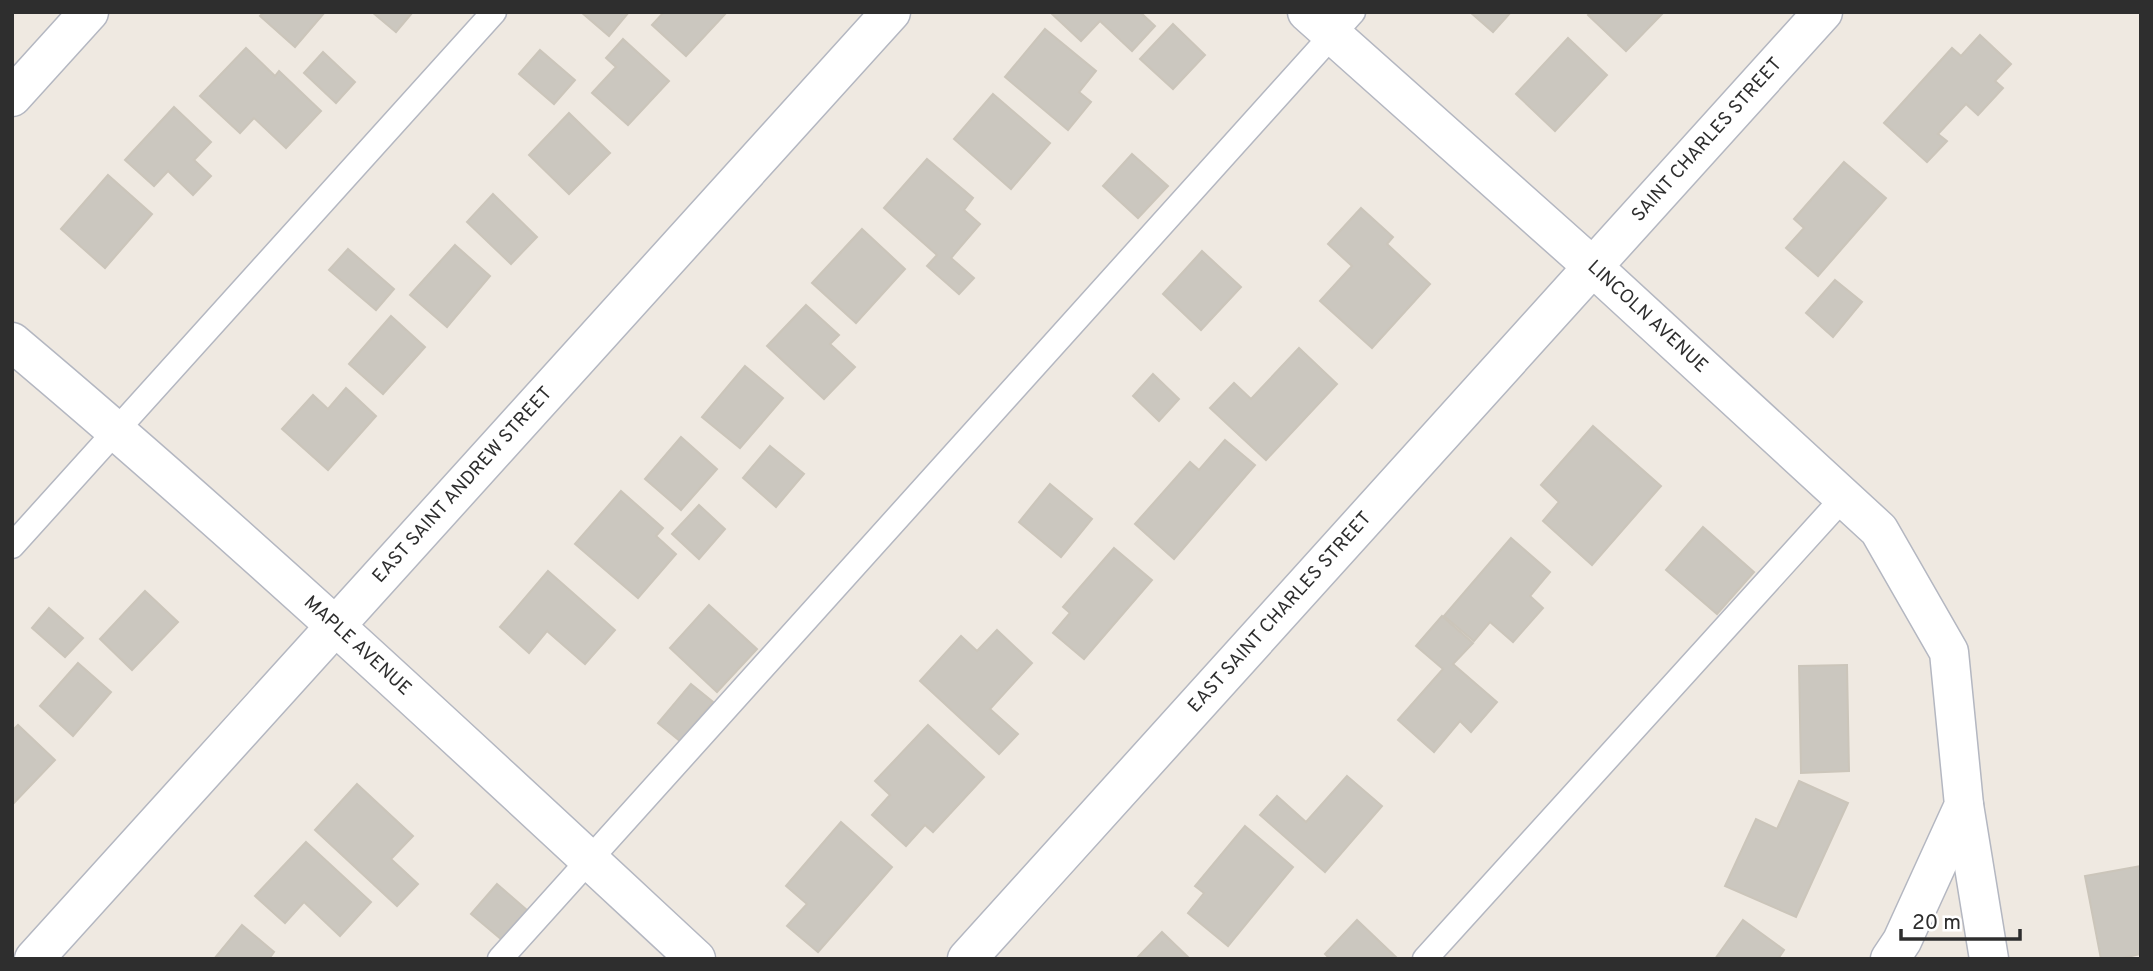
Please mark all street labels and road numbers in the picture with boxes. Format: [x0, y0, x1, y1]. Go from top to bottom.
street label: SAINT CHARLES STREET [1627, 53, 1788, 227]
street label: LINCOLN AVENUE [1582, 256, 1713, 378]
street label: EAST SAINT ANDREW STREET [368, 382, 558, 589]
street label: EAST SAINT CHARLES STREET [1183, 507, 1377, 718]
street label: MAPLE AVENUE [298, 591, 416, 701]

